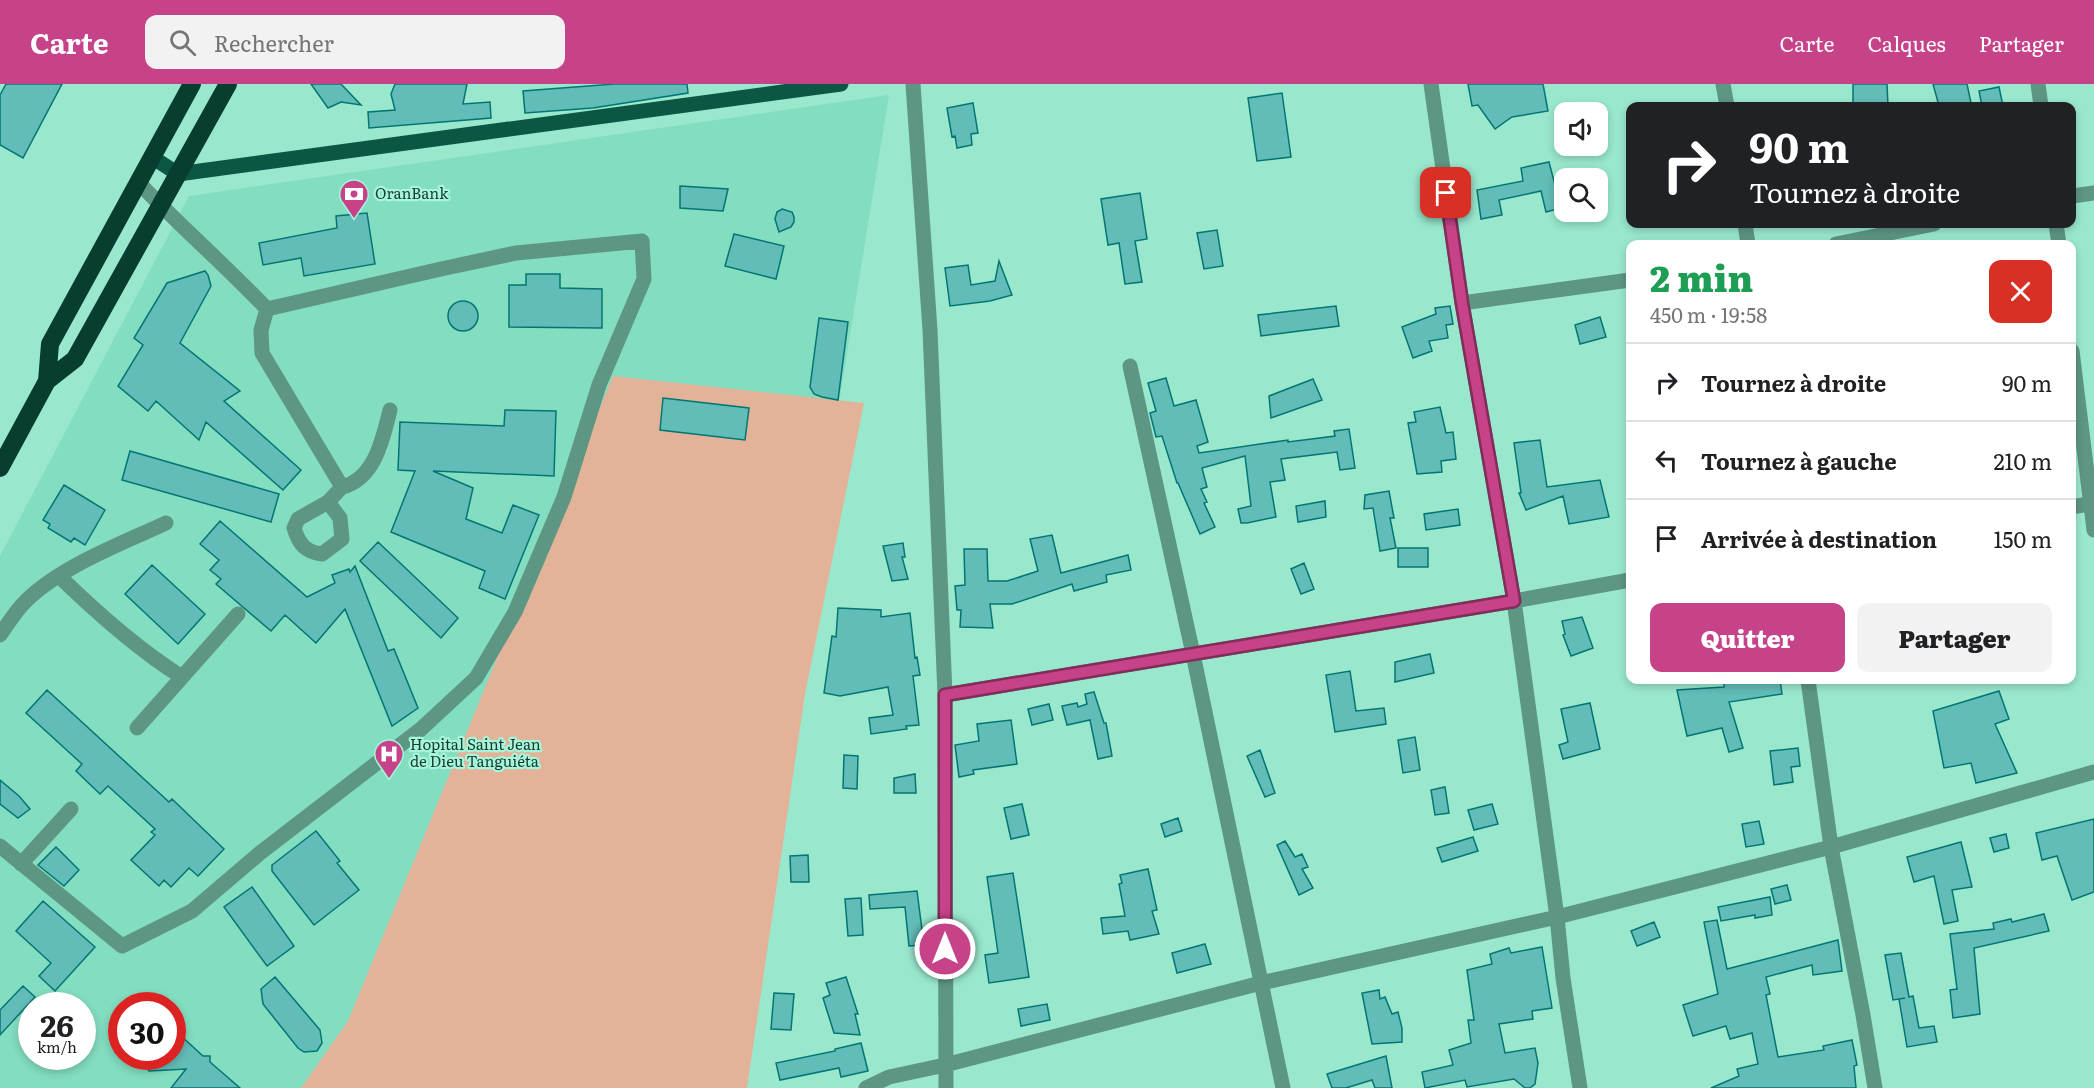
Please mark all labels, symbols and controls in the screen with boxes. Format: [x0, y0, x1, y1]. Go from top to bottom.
search box [145, 15, 565, 69]
text: Carte [30, 21, 109, 63]
icon: search [166, 26, 199, 59]
text: Rechercher [214, 26, 334, 59]
text: Carte [1780, 27, 1834, 58]
text: Calques [1867, 27, 1946, 58]
text: Partager [1979, 27, 2064, 58]
map controls [1554, 102, 1608, 222]
button: sound [1554, 102, 1608, 156]
text: 90 m [1749, 114, 1849, 176]
icon: right [1650, 126, 1728, 204]
pin [1420, 167, 1471, 218]
button: search [1554, 168, 1608, 222]
text: Tournez à droite [1749, 171, 1960, 211]
icon: arrive [1429, 176, 1462, 209]
bank icon: OranBank [338, 178, 370, 220]
place label: OranBank [375, 181, 449, 204]
text: 2 min [1650, 250, 1753, 303]
button: close [1989, 260, 2052, 323]
text: 450 m · 19:58 [1650, 299, 1767, 329]
icon: right [1650, 366, 1683, 399]
text: Tournez à droite [1701, 366, 1886, 399]
text: 90 m [2002, 366, 2052, 399]
icon: left [1650, 444, 1683, 477]
text: Tournez à gauche [1701, 444, 1897, 477]
text: 210 m [1993, 444, 2052, 477]
icon: arrive [1650, 522, 1683, 555]
text: Arrivée à destination [1701, 522, 1937, 555]
text: 150 m [1993, 522, 2052, 555]
button: Quitter [1650, 603, 1845, 672]
button: Partager [1857, 603, 2052, 672]
place label: Hopital Saint Jean de Dieu Tanguiéta [410, 732, 541, 772]
hospital icon: Hopital Saint Jean de Dieu Tanguiéta [373, 738, 405, 780]
position arrow [913, 917, 977, 981]
speed limit sign: 30 [108, 992, 186, 1070]
text: 26 [40, 1002, 74, 1046]
text: km/h [37, 1035, 77, 1058]

